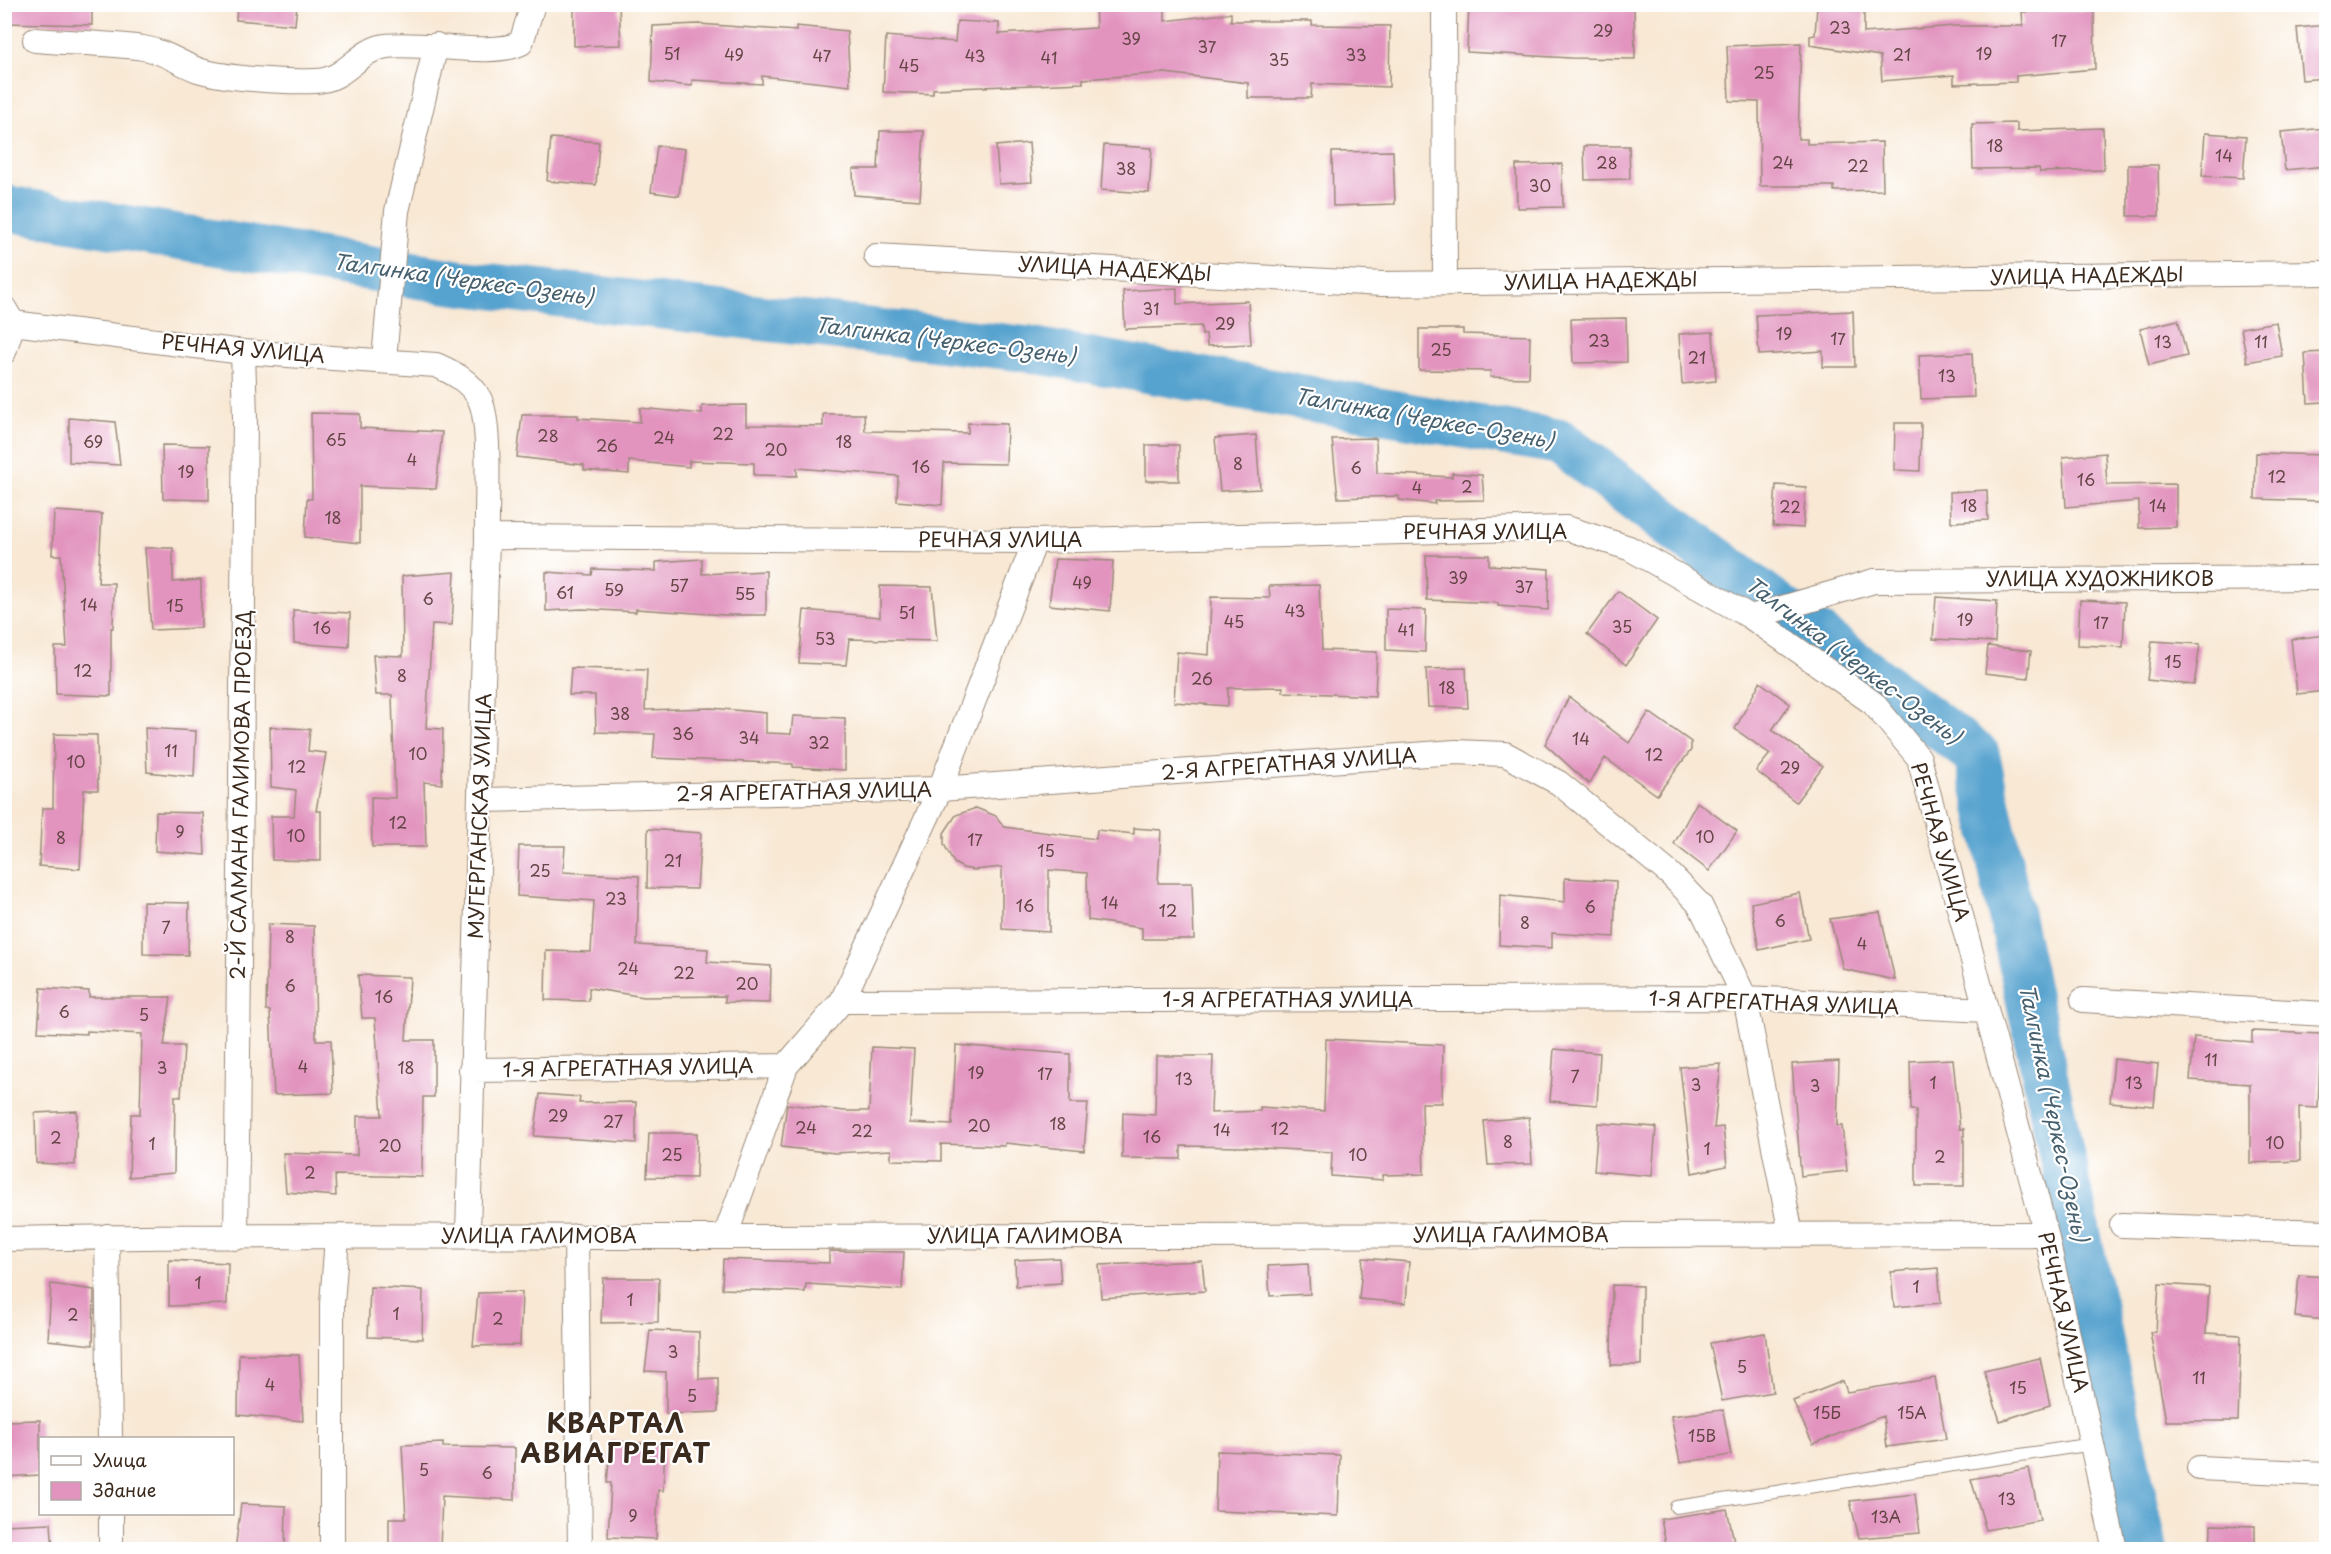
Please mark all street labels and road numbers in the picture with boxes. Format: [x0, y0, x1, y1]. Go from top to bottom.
street label: УЛИЦА НАДЕЖДЫ [1018, 248, 1212, 288]
street label: УЛИЦА НАДЕЖДЫ [1990, 258, 2184, 292]
street label: УЛИЦА НАДЕЖДЫ [1504, 263, 1698, 297]
street label: РЕЧНАЯ УЛИЦА [160, 326, 326, 370]
street label: РЕЧНАЯ УЛИЦА [1403, 516, 1567, 546]
street label: РЕЧНАЯ УЛИЦА [918, 524, 1082, 554]
street label: УЛИЦА ХУДОЖНИКОВ [1986, 563, 2214, 593]
street label: 2-Й САЛМАНА ГАЛИМОВА ПРОЕЗД [222, 610, 258, 980]
street label: МУГЕРГАНСКАЯ УЛИЦА [460, 692, 498, 940]
street label: 2-Я АГРЕГАТНАЯ УЛИЦА [1160, 739, 1418, 787]
street label: РЕЧНАЯ УЛИЦА [1904, 758, 1978, 925]
street label: 2-Я АГРЕГАТНАЯ УЛИЦА [676, 774, 932, 808]
street label: 1-Я АГРЕГАТНАЯ УЛИЦА [1648, 983, 1900, 1021]
street label: 1-Я АГРЕГАТНАЯ УЛИЦА [1163, 984, 1413, 1014]
street label: 1-Я АГРЕГАТНАЯ УЛИЦА [502, 1050, 754, 1084]
street label: УЛИЦА ГАЛИМОВА [1413, 1219, 1609, 1249]
street label: УЛИЦА ГАЛИМОВА [441, 1220, 637, 1250]
street label: УЛИЦА ГАЛИМОВА [927, 1220, 1123, 1250]
street label: РЕЧНАЯ УЛИЦА [2031, 1228, 2097, 1395]

